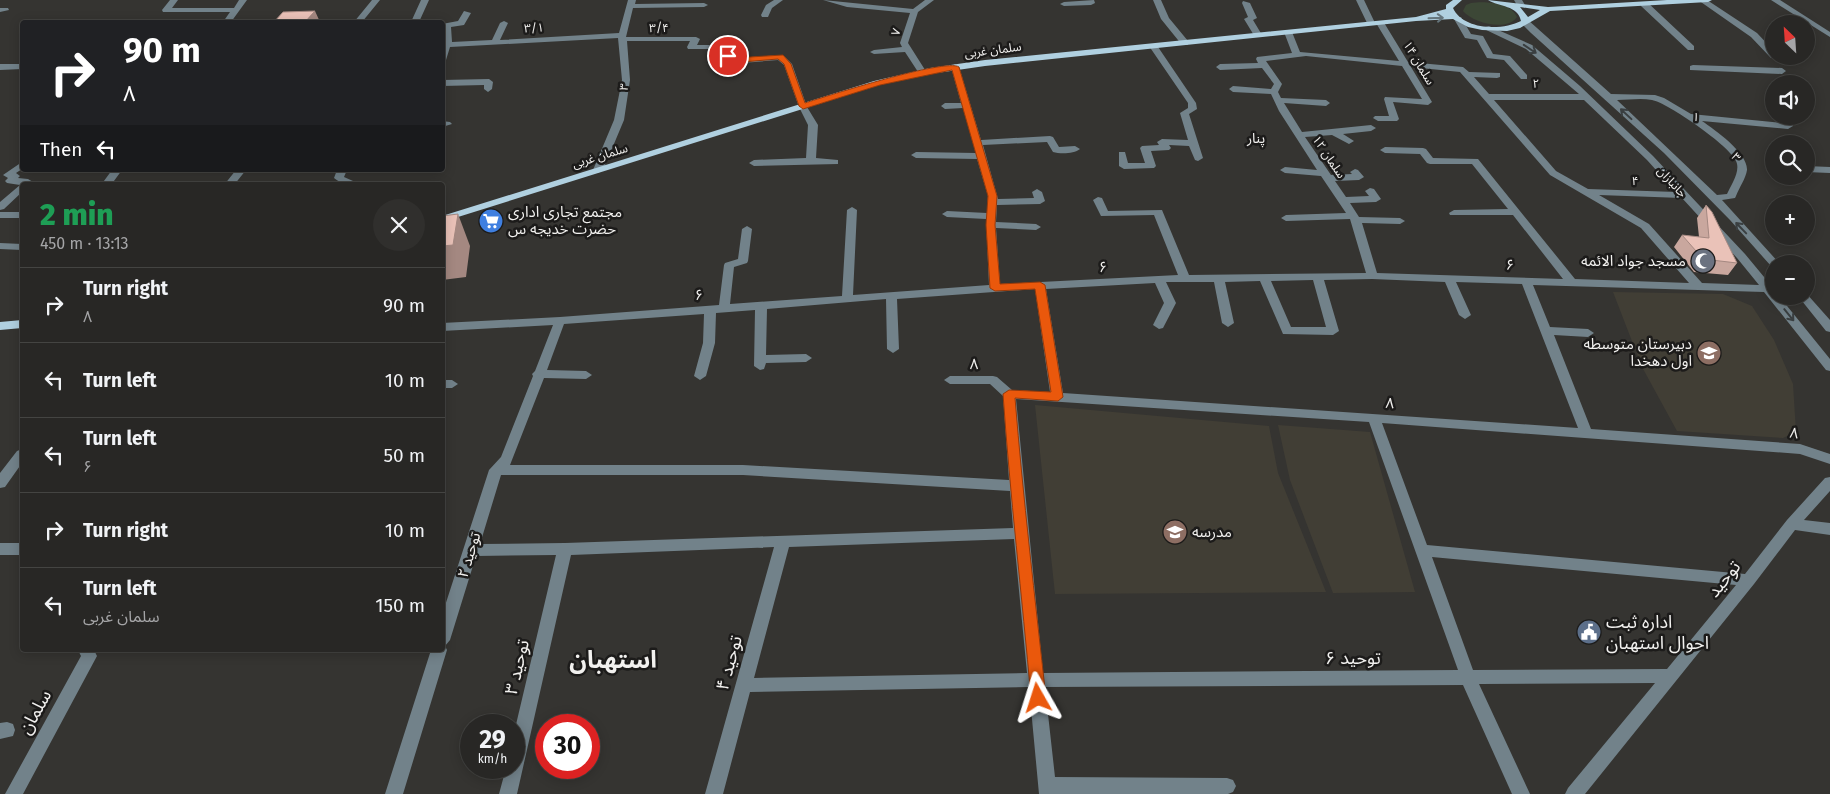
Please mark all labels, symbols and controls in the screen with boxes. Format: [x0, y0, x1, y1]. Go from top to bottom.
one-way arrow [1428, 13, 1444, 23]
north arrow [1765, 15, 1815, 65]
map controls [1765, 15, 1815, 305]
street label: ۳/۱ [524, 20, 544, 36]
street label: ۳/۴ [649, 21, 669, 35]
street label: ۷ [888, 26, 904, 37]
text: 90 m [123, 29, 201, 71]
pin [707, 35, 749, 77]
street label: سلمان ۱۴ [1400, 39, 1438, 87]
icon: right [40, 40, 105, 105]
street label: سلمان غربی [964, 40, 1022, 60]
icon: arrive [714, 42, 742, 70]
one-way arrow [1522, 44, 1536, 54]
button: sound [1765, 75, 1815, 125]
street label: ۲ [1533, 77, 1539, 91]
text: ۸ [123, 80, 136, 107]
street label: ۳ [617, 82, 631, 91]
one-way arrow [1620, 108, 1633, 120]
street label: ۱ [1692, 110, 1700, 124]
district label: پنار [1246, 130, 1265, 148]
street label: سلمان ۱۲ [1310, 133, 1348, 181]
icon: left [92, 135, 120, 163]
button: search [1765, 135, 1815, 185]
text: Then [40, 138, 82, 161]
street label: سلمان غربی [571, 141, 629, 171]
street label: ۳ [1728, 150, 1744, 164]
street label: جانبازان [1654, 164, 1690, 200]
street label: ۴ [1631, 174, 1639, 188]
button: + [1765, 195, 1815, 245]
text: 2 min [40, 197, 113, 233]
button: close [373, 199, 425, 251]
place label: مجتمع تجاری اداری حضرت خدیجه س [508, 203, 622, 238]
supermarket icon: مجتمع تجاری اداری حضرت خدیجه س [478, 208, 504, 234]
one-way arrow [1735, 222, 1747, 235]
text: 450 m · 13:13 [40, 234, 129, 253]
mosque icon: مسجد جواد الائمه [1690, 248, 1716, 274]
place label: مسجد جواد الائمه [1581, 252, 1686, 270]
button: − [1765, 255, 1815, 305]
street label: ۶ [1505, 256, 1515, 274]
street label: ۶ [1098, 258, 1108, 276]
text: Turn right [83, 277, 168, 300]
street label: ۶ [694, 286, 704, 304]
icon: right [40, 291, 68, 319]
text: 90 m [383, 294, 425, 317]
text: ۸ [83, 307, 92, 326]
one-way arrow [1783, 308, 1794, 321]
place label: دبیرستان متوسطه اول دهخدا [1584, 335, 1692, 370]
school or university icon: دبیرستان متوسطه اول دهخدا [1696, 340, 1722, 366]
street label: ۸ [970, 355, 979, 373]
icon: left [40, 366, 68, 394]
text: Turn left [83, 369, 157, 392]
text: 10 m [385, 369, 425, 392]
street label: ۸ [1385, 394, 1395, 412]
street label: ۸ [1789, 424, 1800, 442]
text: Turn left [83, 427, 157, 450]
icon: left [40, 441, 68, 469]
text: 50 m [384, 444, 425, 467]
text: ۶ [83, 457, 92, 476]
icon: right [40, 516, 68, 544]
text: Turn right [83, 519, 168, 542]
text: 10 m [385, 519, 425, 542]
school or university icon: مدرسه [1162, 519, 1188, 545]
place label: مدرسه [1192, 523, 1232, 541]
street label: توحید ۲ [454, 530, 484, 580]
street label: توحید [1703, 556, 1745, 602]
text: Turn left [83, 577, 157, 600]
icon: left [40, 591, 68, 619]
text: 150 m [375, 594, 425, 617]
text: سلمان غربی [83, 607, 159, 626]
place label: اداره ثبت احوال استهبان [1606, 611, 1709, 654]
public building icon: اداره ثبت احوال استهبان [1576, 619, 1602, 645]
street label: توحید ۴ [711, 633, 747, 693]
street label: توحید ۳ [500, 637, 534, 697]
district label: استهبان [569, 646, 657, 674]
street label: توحید ۶ [1325, 647, 1381, 669]
position arrow [1011, 671, 1063, 723]
street label: سلمان [14, 686, 56, 738]
speed limit sign: 30 [535, 714, 600, 779]
text: 29 [479, 725, 506, 755]
text: km/h [478, 752, 507, 766]

